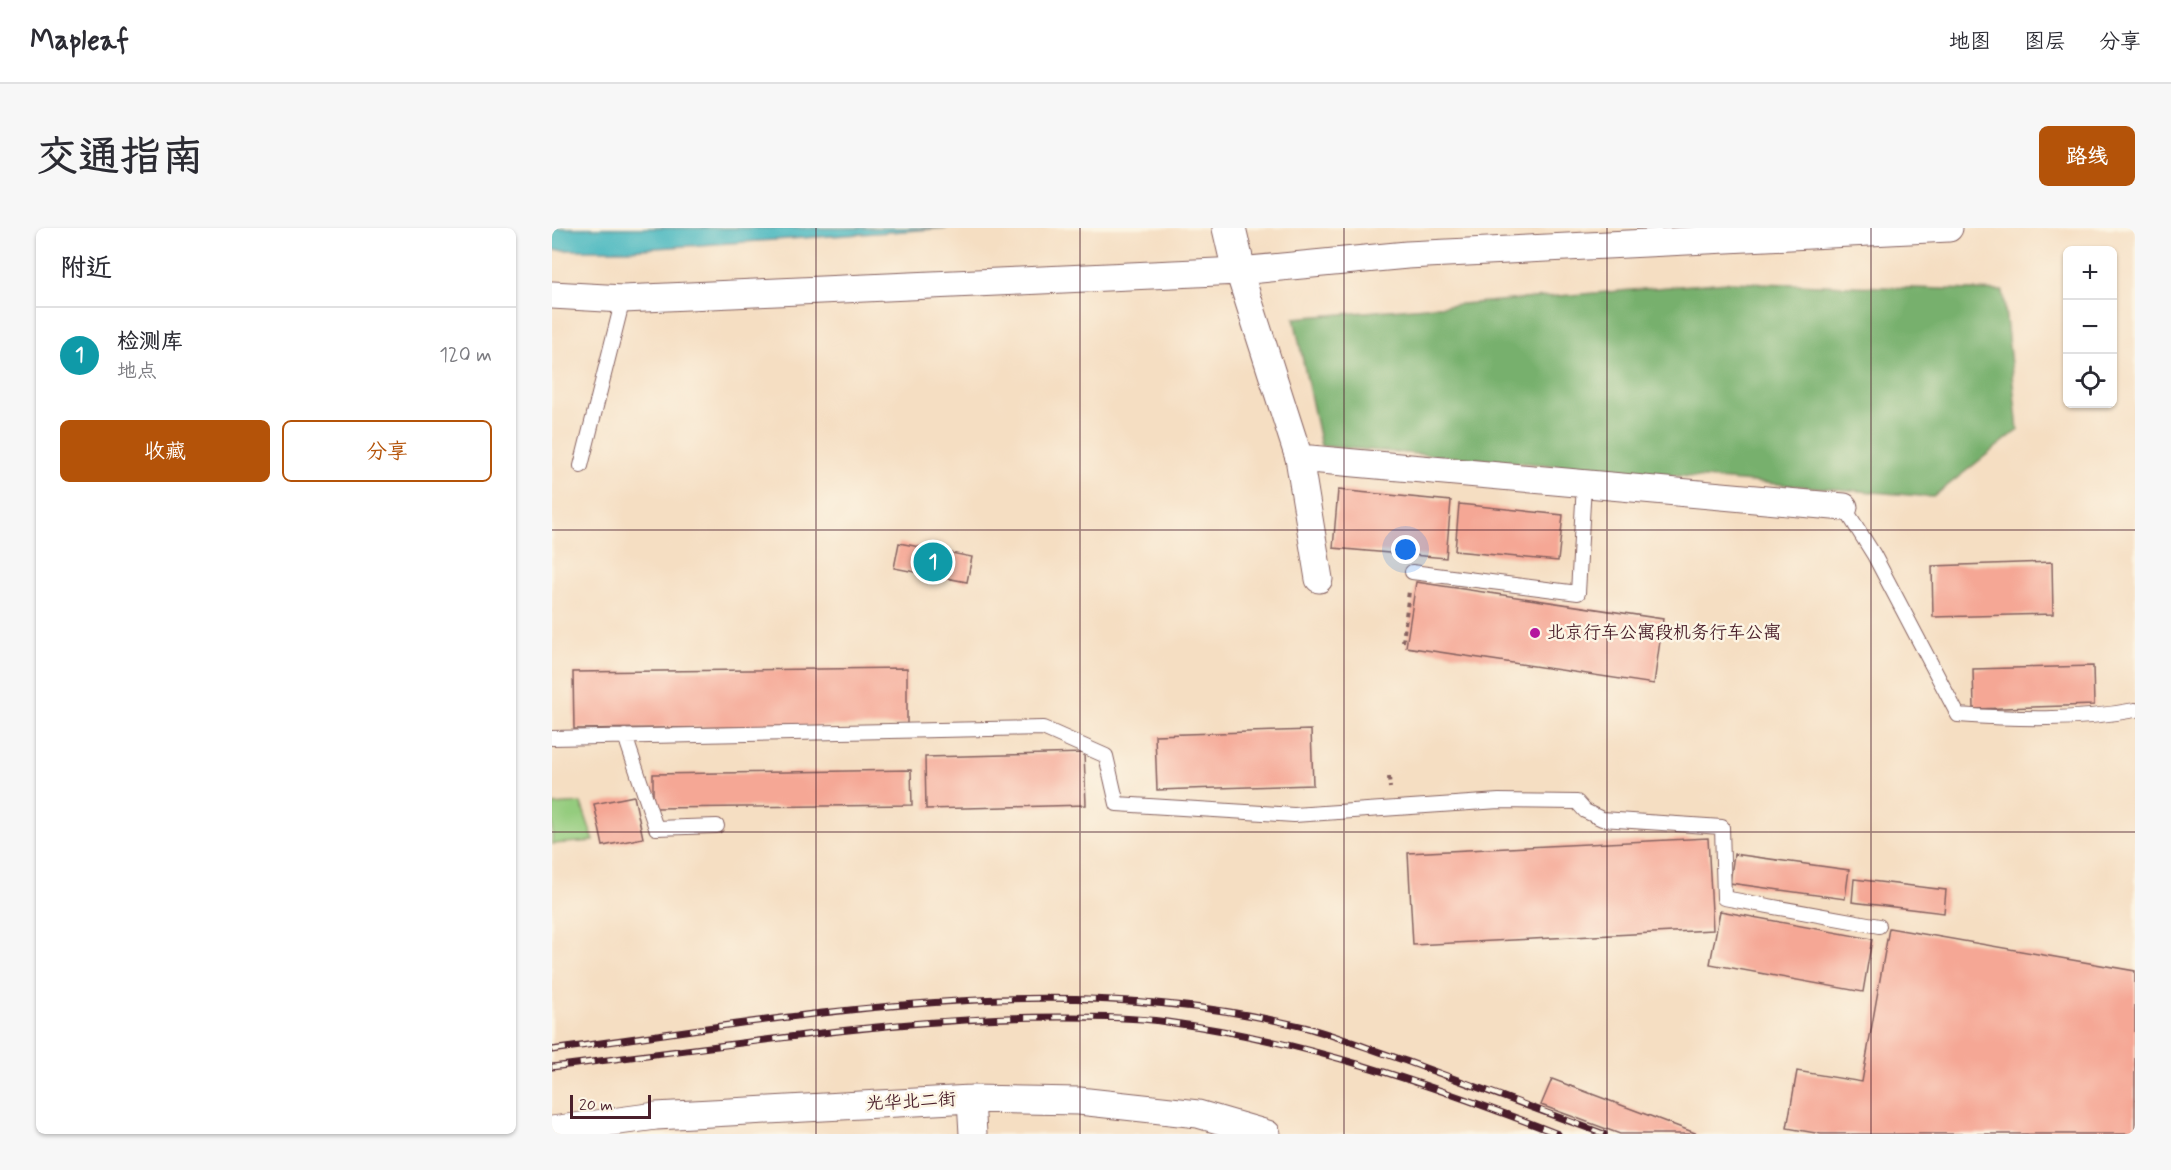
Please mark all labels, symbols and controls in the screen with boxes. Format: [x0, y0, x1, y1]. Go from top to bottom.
text: Mapleaf [30, 23, 129, 60]
text: 地图 [1949, 28, 1991, 56]
text: 图层 [2024, 28, 2066, 56]
text: 分享 [2099, 28, 2141, 56]
button: 路线 [2039, 126, 2135, 186]
text: 交通指南 [36, 131, 204, 186]
map controls [2063, 246, 2117, 408]
button: + [2063, 246, 2117, 300]
text: 附近 [60, 252, 112, 286]
button: − [2063, 300, 2117, 354]
text: 检测库 [117, 328, 183, 356]
text: 1 [75, 342, 84, 369]
text: 120 m [439, 342, 492, 369]
button: locate [2063, 354, 2117, 408]
text: 地点 [117, 358, 157, 385]
button: 收藏 [60, 420, 270, 482]
button: 分享 [282, 420, 492, 482]
your location [1391, 535, 1420, 564]
pin: 1 [914, 540, 952, 584]
place label: 北京行车公寓段机务行车公寓 [1547, 621, 1781, 645]
marker: 北京行车公寓段机务行车公寓 [1528, 626, 1542, 640]
street label: 光华北二街 [865, 1088, 957, 1116]
scale bar [570, 1092, 651, 1120]
text: 20 m [579, 1095, 613, 1116]

